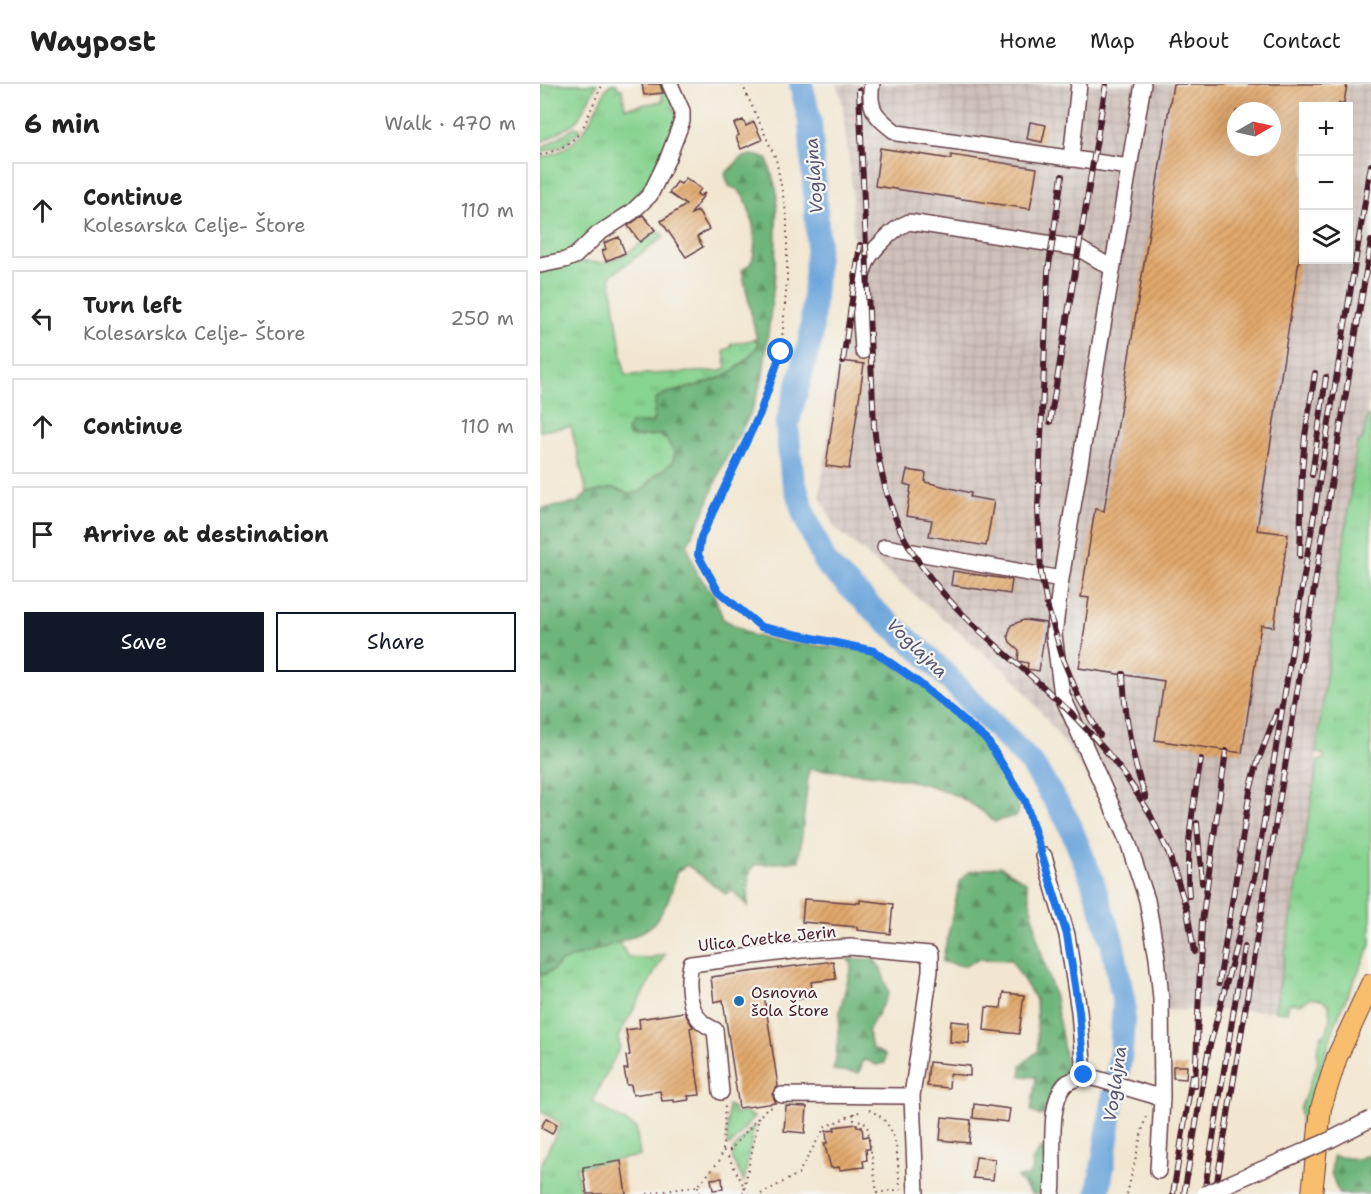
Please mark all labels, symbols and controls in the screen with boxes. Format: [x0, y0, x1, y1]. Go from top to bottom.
text: Waypost [30, 22, 156, 60]
text: Home [999, 27, 1057, 55]
text: Map [1090, 27, 1135, 55]
text: About [1168, 27, 1229, 55]
text: Contact [1262, 27, 1341, 55]
north arrow [1227, 102, 1281, 156]
map controls [1299, 102, 1353, 264]
button: + [1299, 102, 1353, 156]
text: 6 min [24, 106, 100, 141]
text: Walk · 470 m [384, 110, 516, 136]
water label: Voglajna [799, 137, 829, 215]
button: − [1299, 156, 1353, 210]
text: Continue [83, 183, 183, 212]
icon: ahead [26, 194, 59, 227]
text: 110 m [460, 197, 514, 223]
button: layers [1299, 210, 1353, 264]
text: Kolesarska Celje- Štore [83, 212, 306, 238]
text: Turn left [83, 291, 182, 320]
icon: left [26, 302, 59, 335]
text: 250 m [450, 305, 514, 331]
text: Kolesarska Celje- Štore [83, 320, 306, 346]
route start [767, 338, 793, 364]
icon: ahead [26, 410, 59, 443]
text: Continue [83, 412, 183, 441]
text: 110 m [460, 413, 514, 439]
icon: arrive [26, 518, 59, 551]
text: Arrive at destination [83, 520, 329, 549]
button: Save [24, 612, 264, 672]
button: Share [276, 612, 516, 672]
water label: Voglajna [881, 613, 953, 683]
street label: Ulica Cvetke Jerin [697, 921, 837, 956]
place label: Osnovna šola Štore [751, 982, 829, 1021]
marker: Osnovna šola Štore [732, 994, 746, 1008]
water label: Voglajna [1098, 1044, 1132, 1124]
route end [1070, 1061, 1096, 1087]

